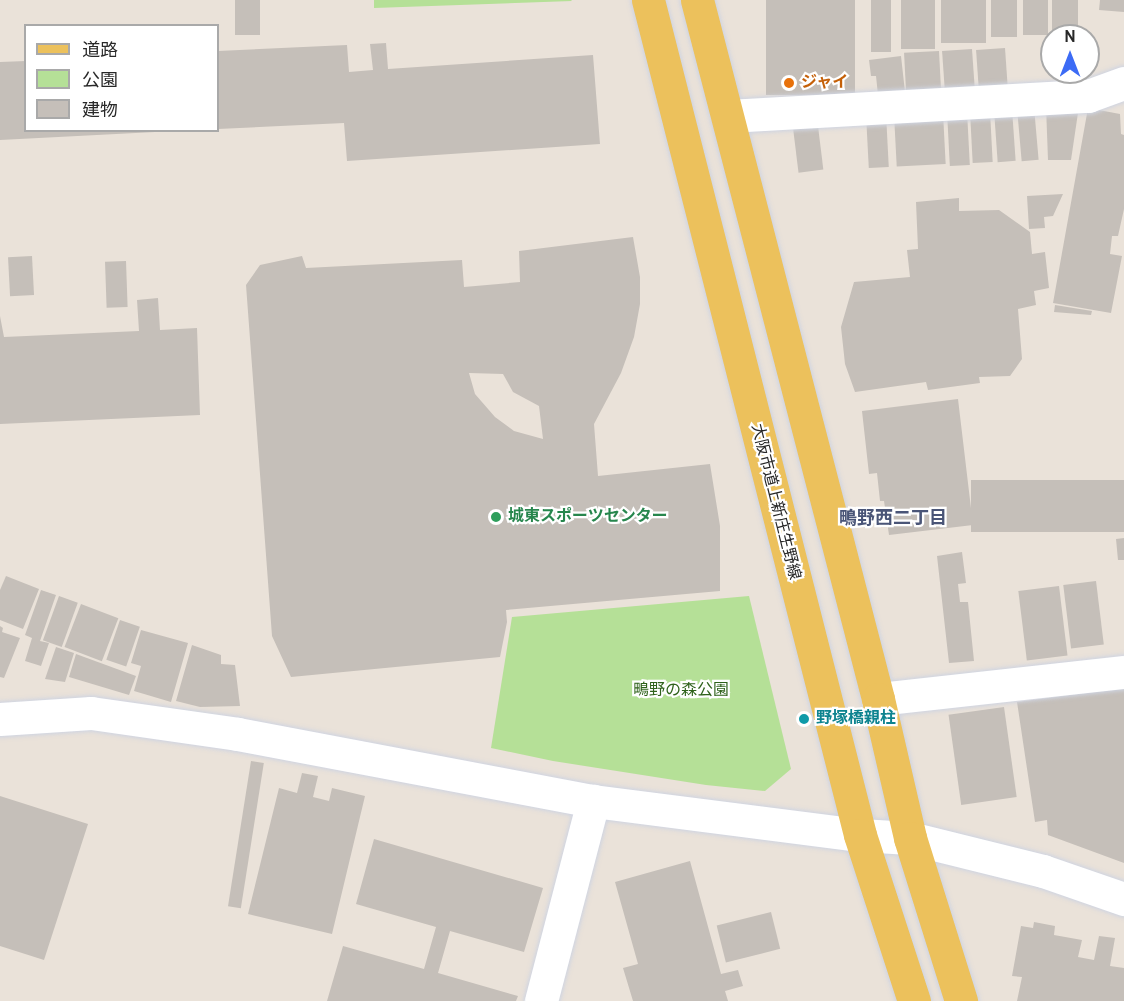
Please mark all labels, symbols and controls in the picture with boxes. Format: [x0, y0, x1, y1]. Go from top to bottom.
legend [24, 24, 219, 132]
north arrow [1040, 24, 1100, 84]
text: N [1064, 28, 1076, 48]
text: 道路 [82, 40, 118, 63]
text: 公園 [82, 70, 118, 93]
place label: ジャイ [801, 73, 849, 93]
marker: ジャイ [782, 76, 796, 90]
text: 建物 [82, 100, 118, 123]
street label: 大阪市道上新庄生野線 [746, 422, 804, 582]
place label: 城東スポーツセンター [508, 507, 668, 527]
district label: 鴫野西二丁目 [839, 509, 947, 531]
marker: 城東スポーツセンター [489, 510, 503, 524]
park label: 鴫野の森公園 [633, 681, 729, 701]
place label: 野塚橋親柱 [816, 709, 896, 729]
marker: 野塚橋親柱 [797, 712, 811, 726]

